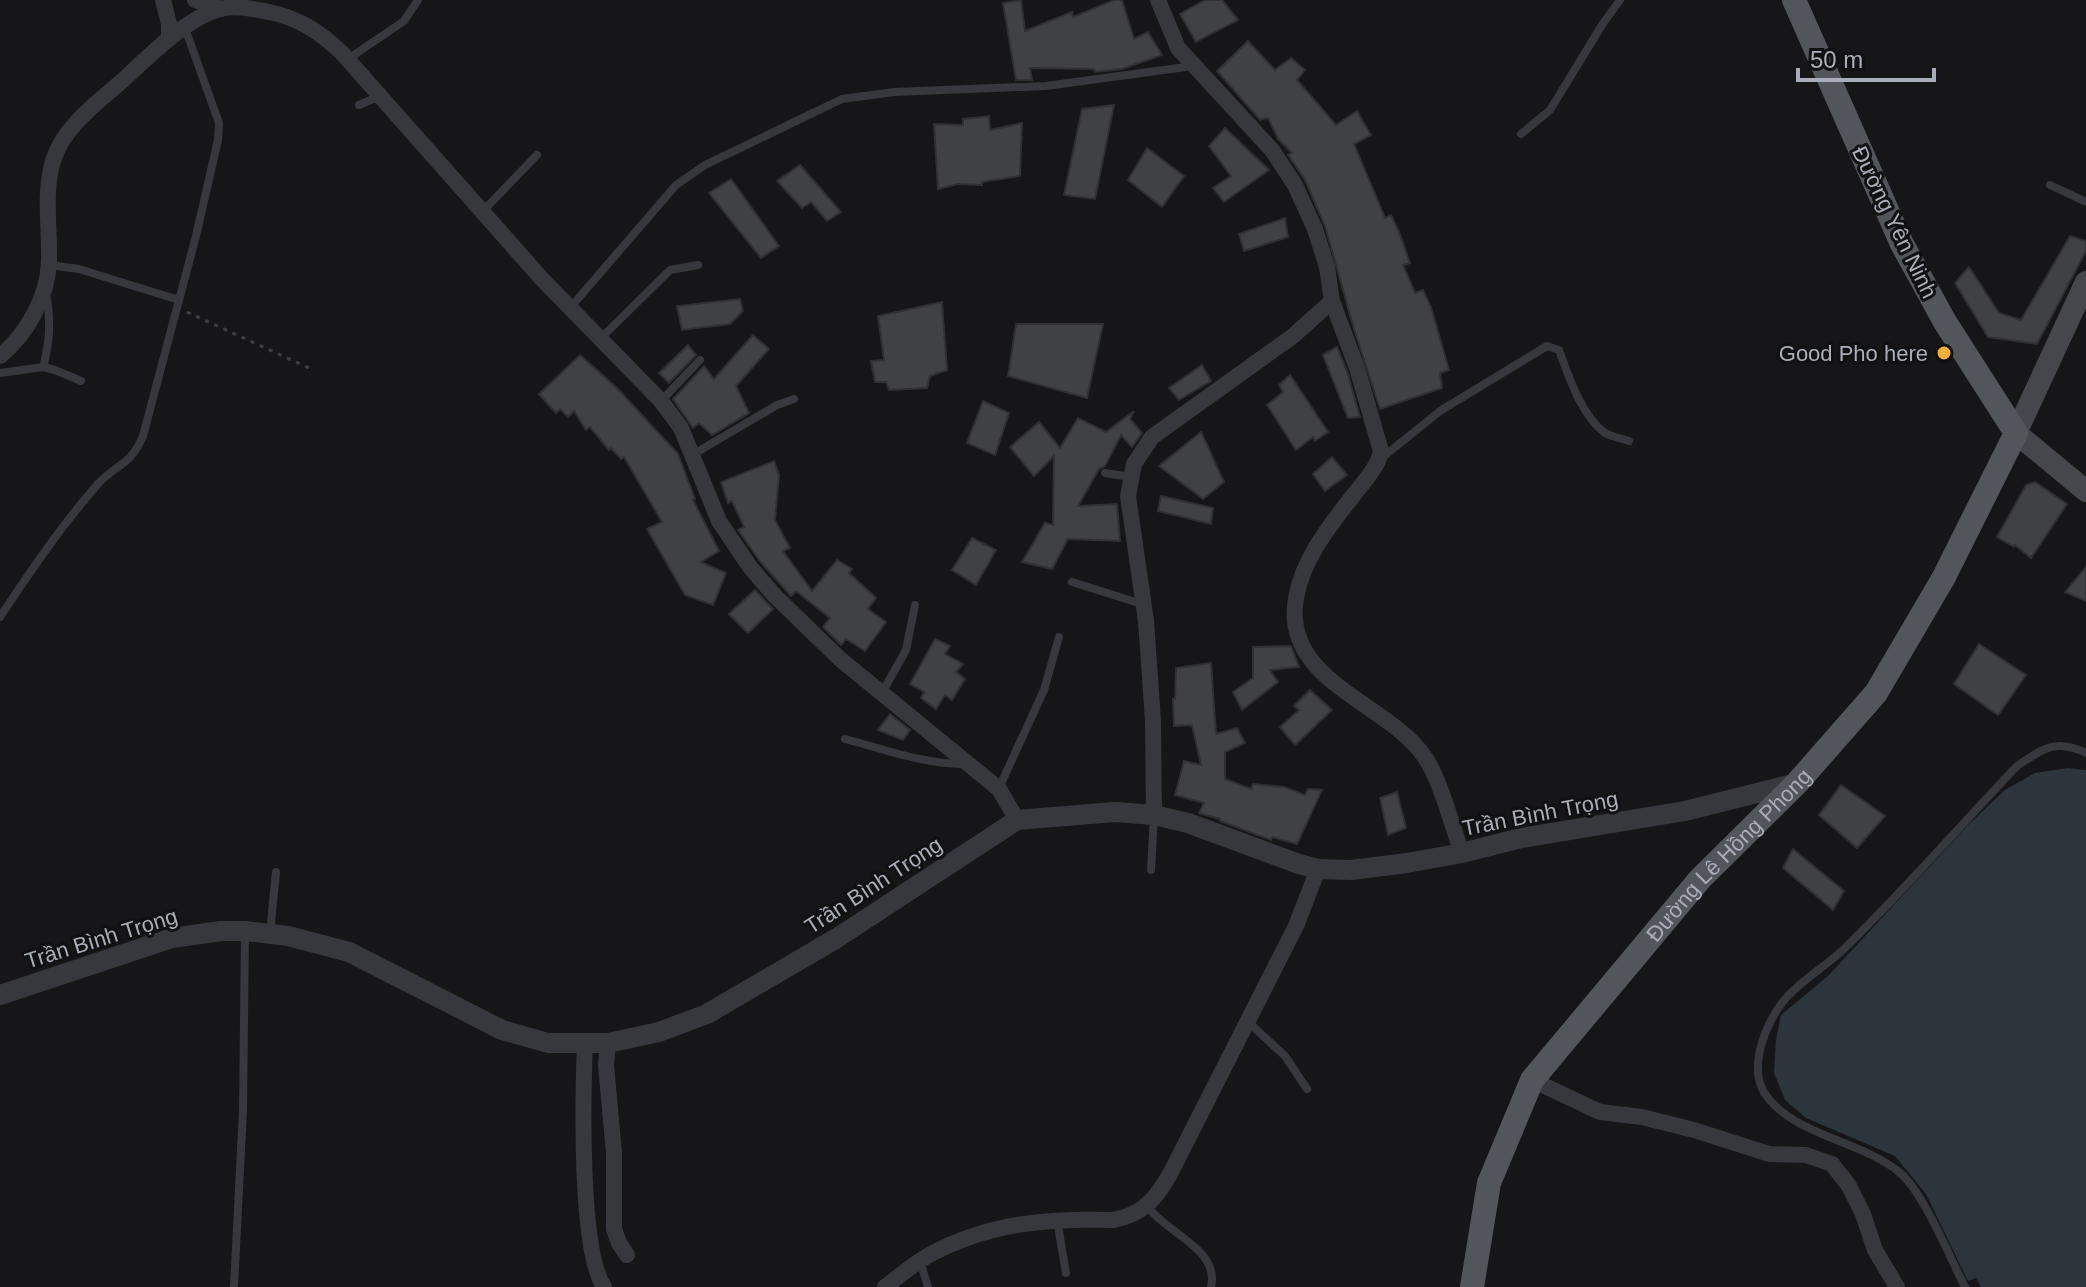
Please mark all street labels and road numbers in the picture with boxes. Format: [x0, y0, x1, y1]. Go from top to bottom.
street label: Đường Yên Ninh [1847, 142, 1942, 302]
street label: Đường Lê Hồng Phong [1641, 764, 1817, 947]
street label: Trần Bình Trọng [1460, 786, 1620, 841]
street label: Trần Bình Trọng [800, 832, 946, 939]
street label: Trần Bình Trọng [22, 903, 180, 974]

